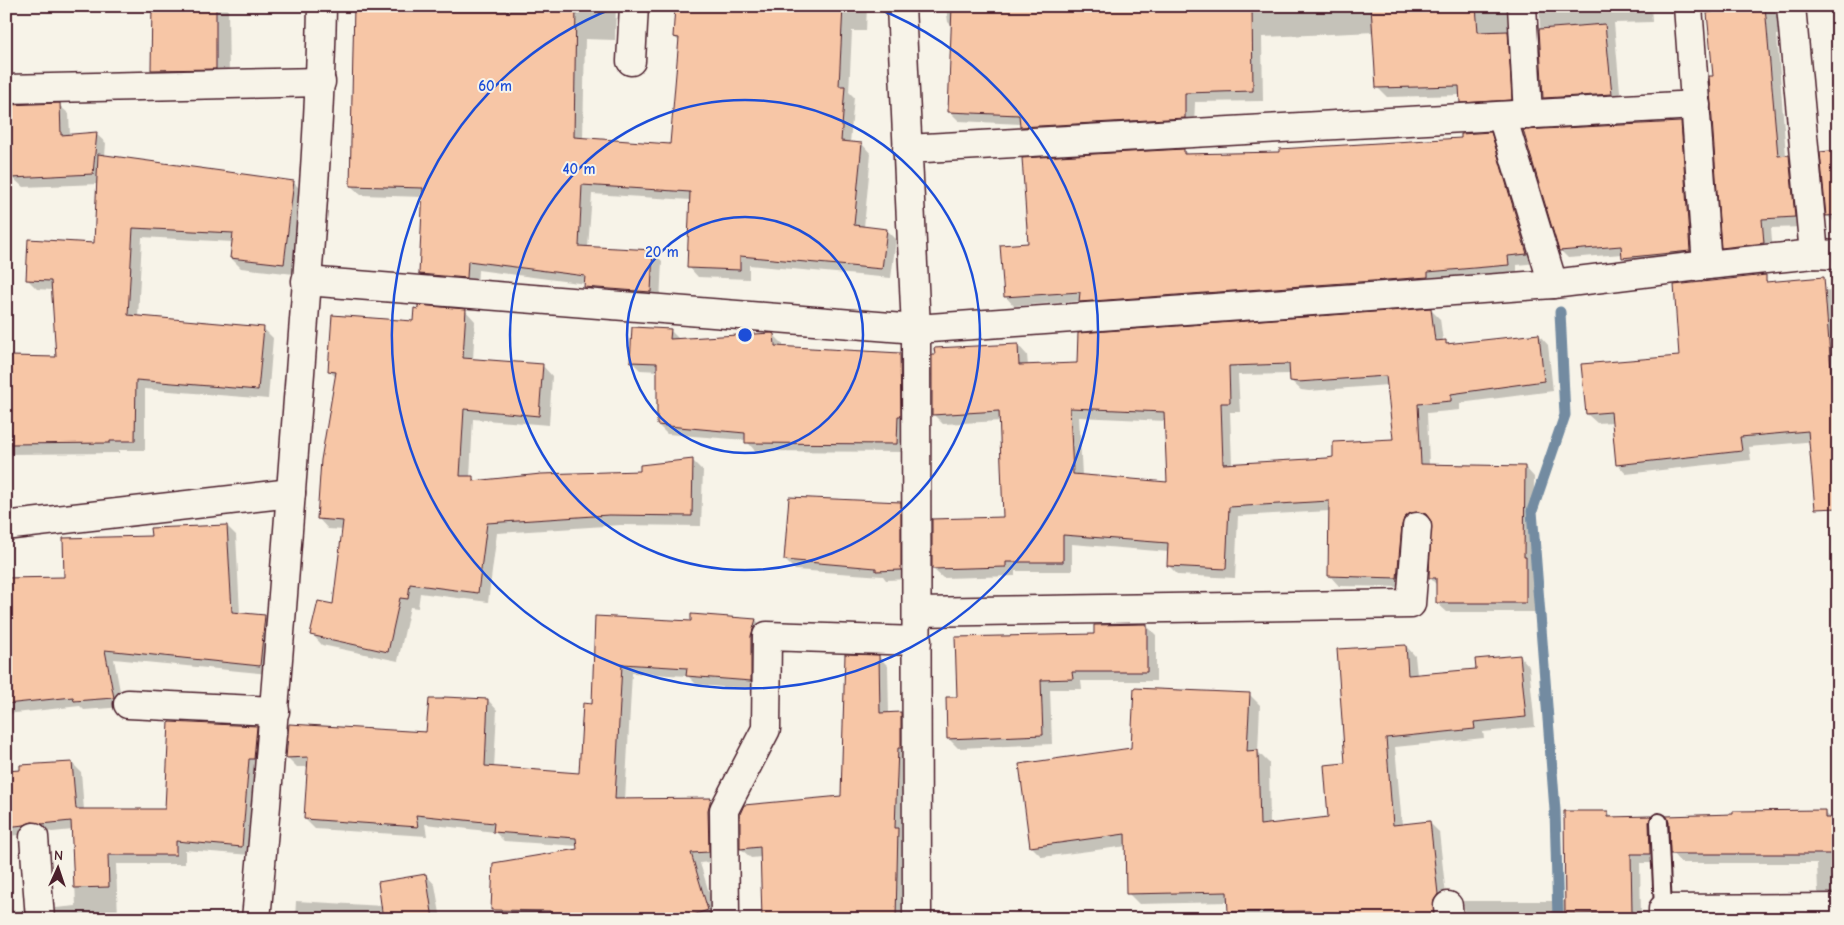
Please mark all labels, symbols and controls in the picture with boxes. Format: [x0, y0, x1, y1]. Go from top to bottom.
text: 60 m [478, 77, 512, 95]
text: 40 m [563, 160, 596, 178]
text: 20 m [645, 243, 679, 261]
centre of rings [736, 326, 754, 344]
north arrow [32, 842, 82, 892]
text: N [54, 847, 64, 864]

